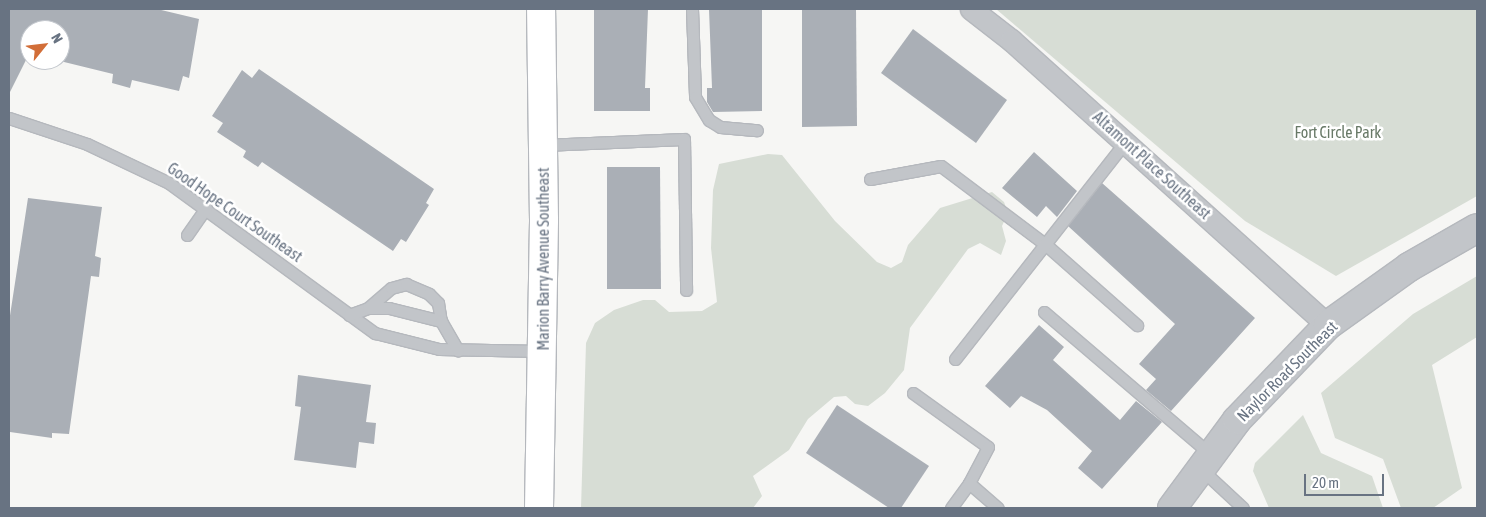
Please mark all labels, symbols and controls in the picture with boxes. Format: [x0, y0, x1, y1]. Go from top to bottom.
north arrow [20, 20, 70, 70]
text: N [48, 31, 66, 46]
street label: Altamont Place Southeast [1089, 107, 1215, 223]
park label: Fort Circle Park [1295, 122, 1381, 142]
street label: Good Hope Court Southeast [164, 158, 306, 266]
street label: Marion Barry Avenue Southeast [533, 167, 553, 351]
street label: Naylor Road Southeast [1233, 317, 1341, 425]
scale bar [1306, 464, 1386, 496]
text: 20 m [1312, 474, 1339, 491]

